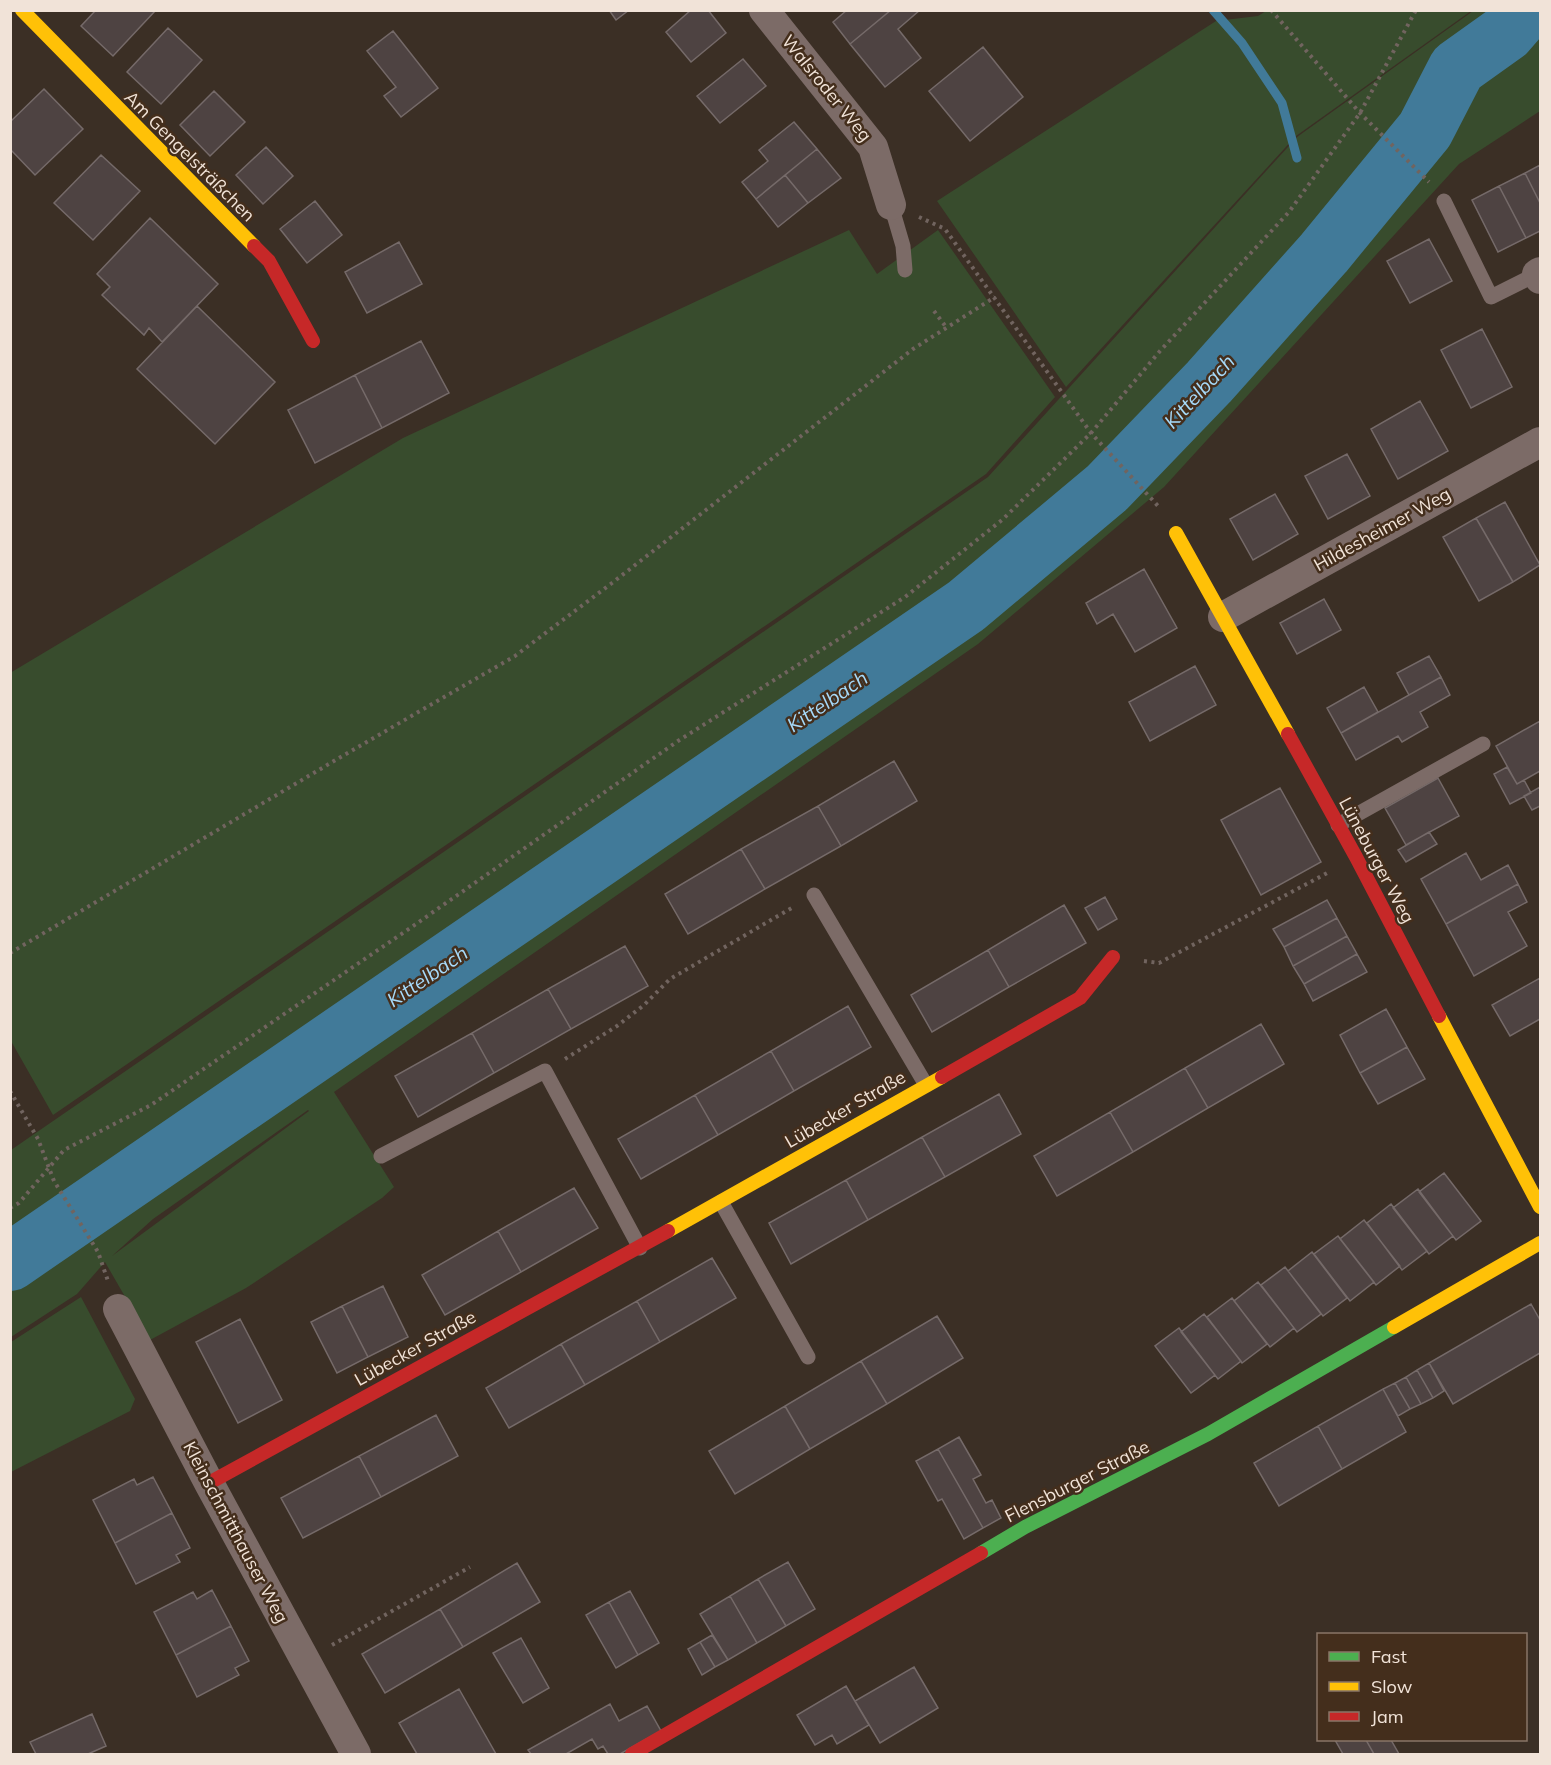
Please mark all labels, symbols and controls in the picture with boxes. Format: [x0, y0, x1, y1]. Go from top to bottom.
street label: Walsroder Weg [777, 30, 877, 146]
street label: Am Gengelsträßchen [120, 86, 260, 226]
water label: Kittelbach [1158, 349, 1240, 433]
street label: Hildesheimer Weg [1310, 482, 1454, 576]
water label: Kittelbach [782, 665, 872, 737]
street label: Lüneburger Weg [1334, 793, 1420, 927]
water label: Kittelbach [382, 940, 472, 1012]
street label: Lübecker Straße [781, 1065, 909, 1153]
street label: Lübecker Straße [350, 1305, 480, 1391]
street label: Flensburger Straße [1001, 1435, 1153, 1527]
street label: Kleinschmitthauser Weg [178, 1437, 294, 1627]
legend [1317, 1633, 1527, 1741]
text: Fast [1371, 1645, 1407, 1668]
text: Slow [1371, 1675, 1413, 1698]
text: Jam [1371, 1705, 1404, 1728]

